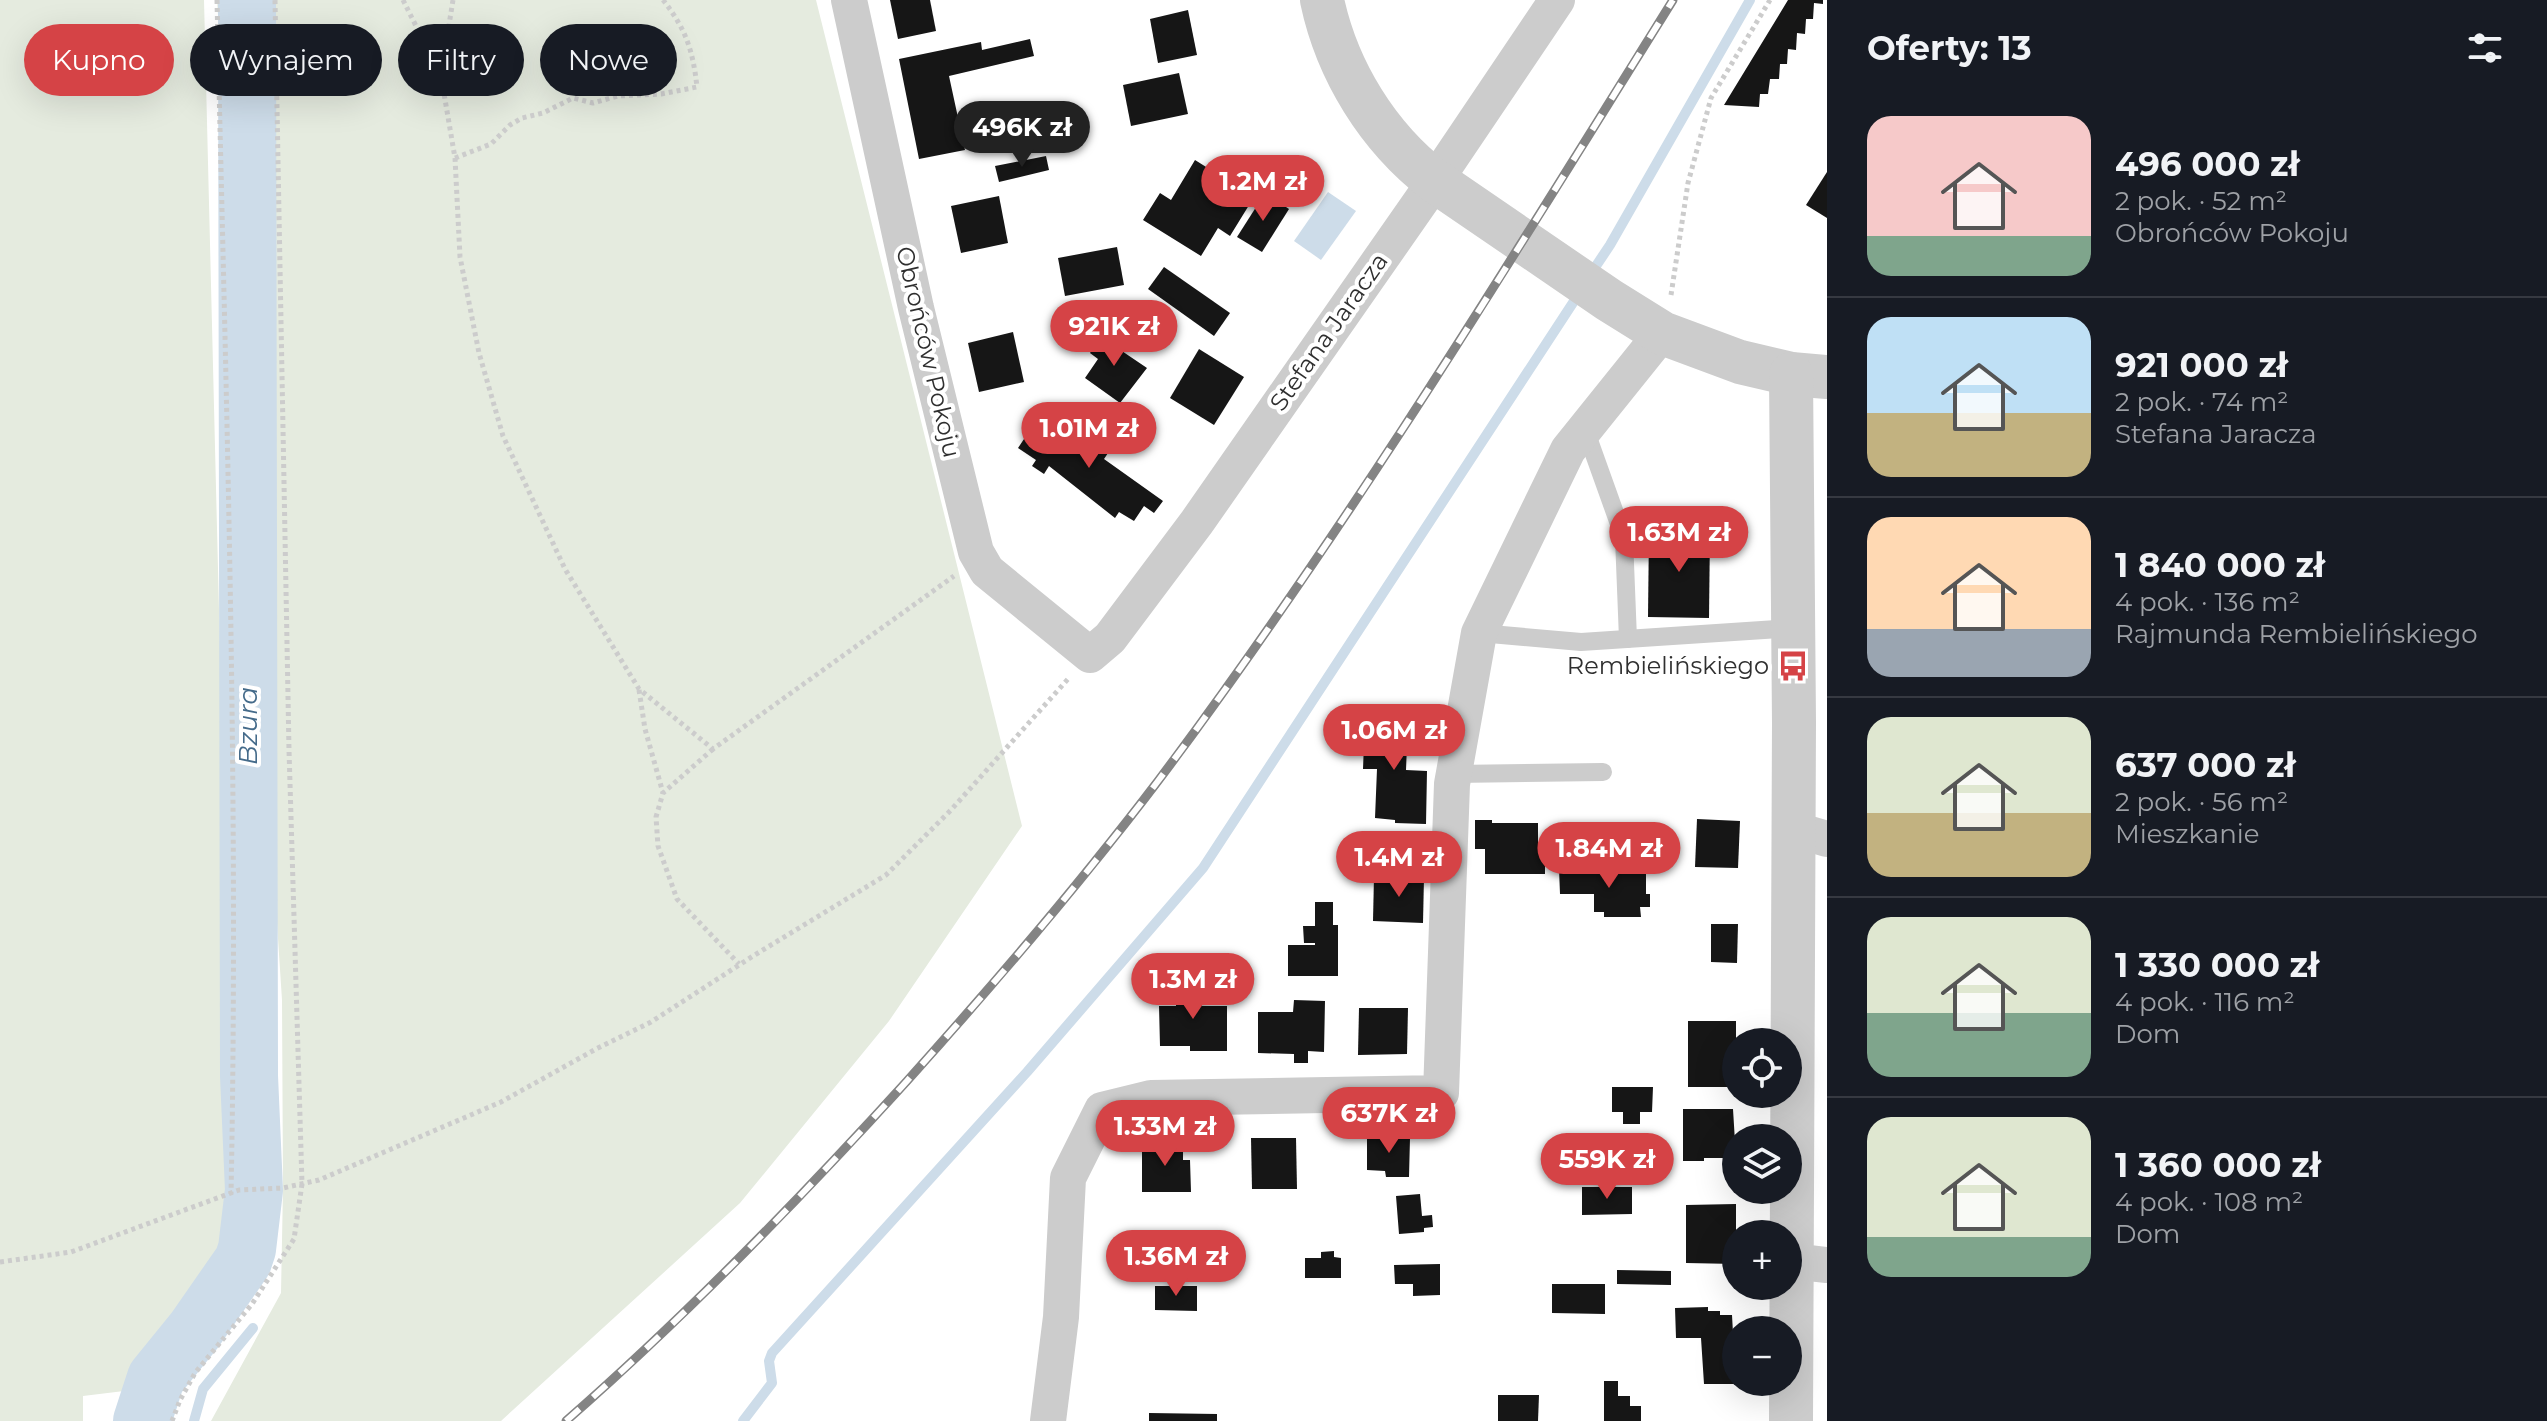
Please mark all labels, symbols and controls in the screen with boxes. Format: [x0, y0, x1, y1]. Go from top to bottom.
chip: Kupno [24, 24, 174, 96]
chip: Wynajem [190, 24, 382, 96]
chip: Filtry [398, 24, 524, 96]
chip: Nowe [540, 24, 677, 96]
icon: filters [2463, 26, 2507, 70]
text: Oferty: 13 [1867, 27, 2032, 69]
pin: 496K zł [948, 101, 1096, 169]
text: 496K zł [972, 111, 1072, 143]
text: 496 000 zł [2115, 143, 2300, 185]
icon: home [1931, 148, 2027, 244]
pin: 1.2M zł [1189, 155, 1337, 223]
text: 1.2M zł [1219, 165, 1307, 197]
text: 2 pok. · 52 m² [2115, 185, 2287, 217]
text: Obrońców Pokoju [2115, 217, 2349, 249]
street label: Obrońców Pokoju [890, 243, 967, 460]
street label: Stefana Jaracza [1263, 247, 1394, 416]
pin: 921K zł [1040, 300, 1188, 368]
text: 921K zł [1068, 310, 1160, 342]
text: 921 000 zł [2115, 344, 2288, 386]
icon: home [1931, 349, 2027, 445]
text: 2 pok. · 74 m² [2115, 386, 2288, 418]
pin: 1.01M zł [1006, 402, 1172, 470]
text: 1.01M zł [1039, 412, 1139, 444]
text: Stefana Jaracza [2115, 418, 2317, 450]
pin: 1.63M zł [1596, 506, 1762, 574]
text: 1.63M zł [1627, 516, 1731, 548]
text: 1 840 000 zł [2115, 544, 2325, 586]
icon: home [1931, 549, 2027, 645]
text: 4 pok. · 136 m² [2115, 586, 2300, 618]
text: Rajmunda Rembielińskiego [2115, 618, 2478, 650]
bus stop icon: Rembielińskiego [1776, 649, 1810, 683]
place label: Rembielińskiego [1567, 651, 1769, 680]
water label: Bzura [232, 687, 264, 765]
pin: 1.06M zł [1311, 704, 1477, 772]
text: 1.06M zł [1341, 714, 1447, 746]
text: 637 000 zł [2115, 744, 2296, 786]
icon: home [1931, 749, 2027, 845]
text: 2 pok. · 56 m² [2115, 786, 2288, 818]
text: Mieszkanie [2115, 818, 2259, 850]
pin: 1.84M zł [1526, 822, 1692, 890]
pin: 1.4M zł [1325, 831, 1473, 899]
text: 1.84M zł [1555, 832, 1663, 864]
text: 1.4M zł [1354, 841, 1444, 873]
text: 1 330 000 zł [2115, 944, 2319, 986]
icon: home [1931, 949, 2027, 1045]
pin: 1.3M zł [1119, 953, 1267, 1021]
text: 1.3M zł [1149, 963, 1237, 995]
text: 4 pok. · 116 m² [2115, 986, 2295, 1018]
text: Dom [2115, 1018, 2180, 1050]
map controls [1722, 1028, 1802, 1396]
button: locate [1722, 1028, 1802, 1108]
pin: 637K zł [1315, 1087, 1463, 1155]
text: 637K zł [1340, 1097, 1438, 1129]
pin: 1.33M zł [1082, 1100, 1248, 1168]
text: 1.33M zł [1114, 1110, 1216, 1142]
button: layers [1722, 1124, 1802, 1204]
pin: 559K zł [1533, 1133, 1681, 1201]
text: 559K zł [1559, 1143, 1655, 1175]
text: 1 360 000 zł [2115, 1144, 2321, 1186]
icon: home [1931, 1149, 2027, 1245]
text: 4 pok. · 108 m² [2115, 1186, 2303, 1218]
text: Dom [2115, 1218, 2180, 1250]
button: + [1722, 1220, 1802, 1300]
pin: 1.36M zł [1093, 1230, 1259, 1298]
text: 1.36M zł [1124, 1240, 1228, 1272]
button: − [1722, 1316, 1802, 1396]

